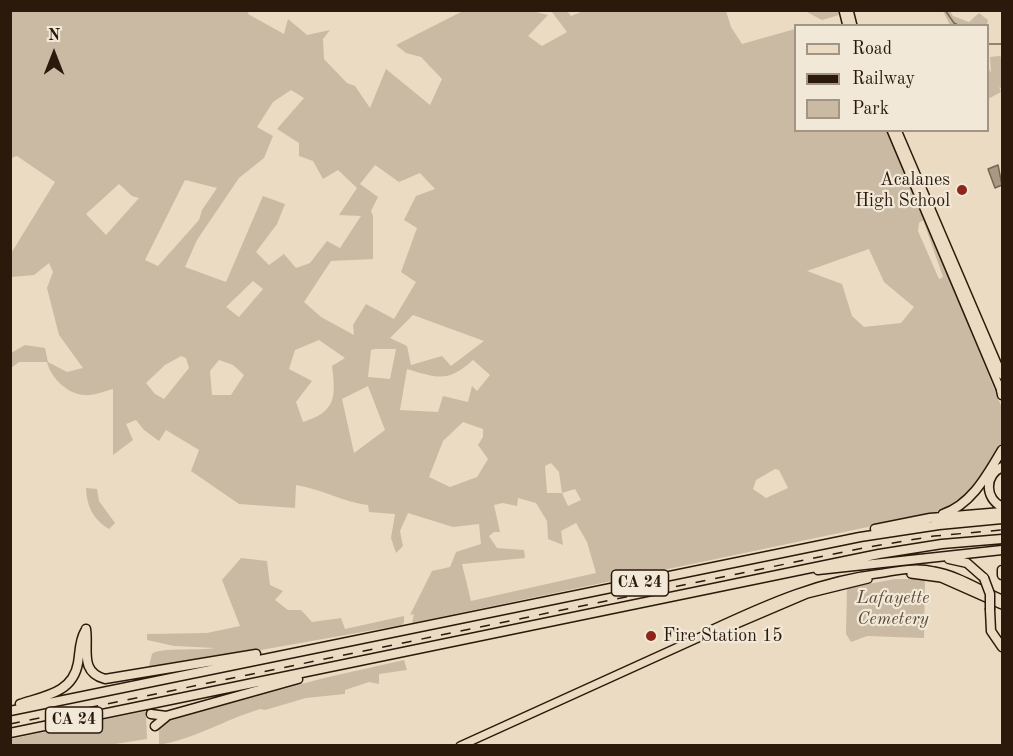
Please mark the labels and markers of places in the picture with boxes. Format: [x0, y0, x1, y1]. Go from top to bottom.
place label: Acalanes High School [855, 169, 950, 212]
marker: Acalanes High School [955, 183, 969, 197]
place label: Fire Station 15 [663, 625, 783, 647]
marker: Fire Station 15 [644, 629, 658, 643]

